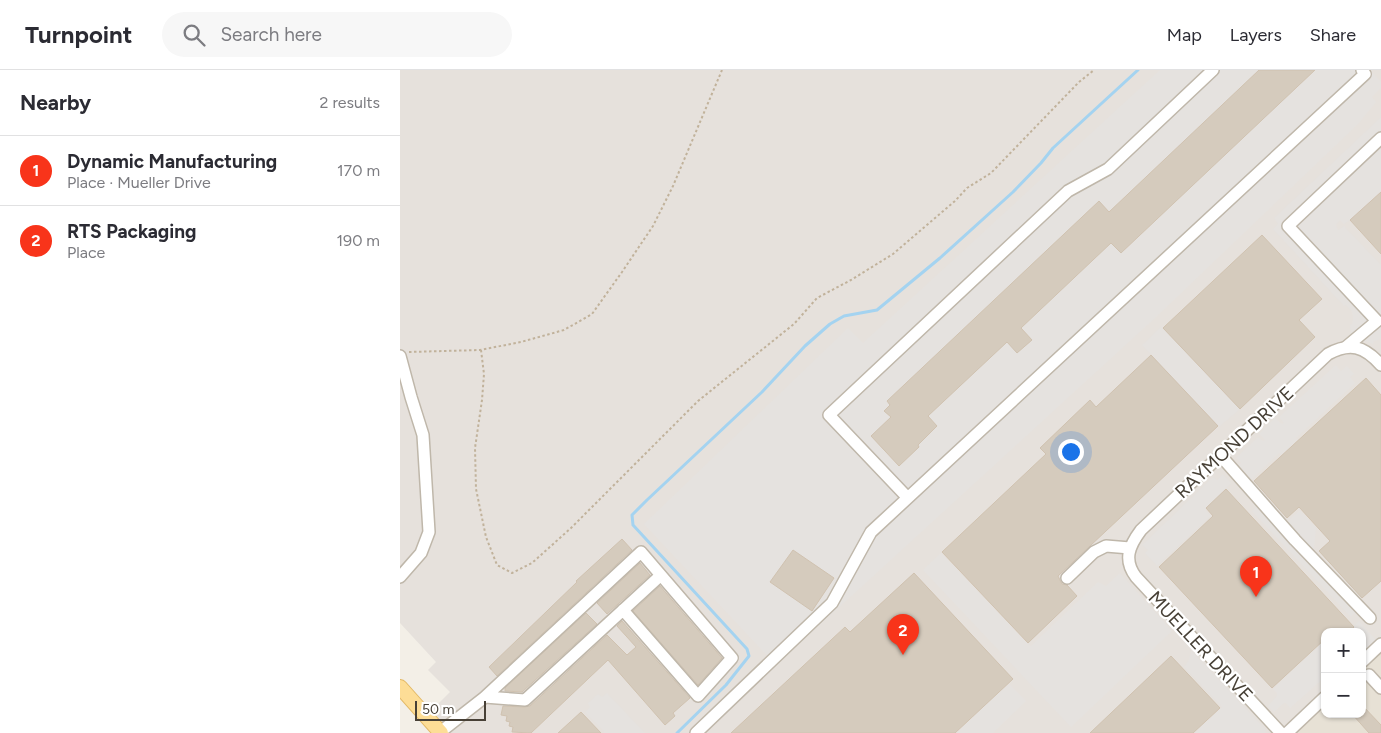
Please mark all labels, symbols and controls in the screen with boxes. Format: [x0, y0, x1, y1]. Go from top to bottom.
search box [162, 12, 512, 57]
text: Turnpoint [25, 20, 132, 49]
icon: search [180, 21, 208, 49]
text: Search here [220, 23, 322, 46]
text: Map [1167, 24, 1202, 46]
text: Layers [1230, 24, 1282, 46]
text: Share [1310, 24, 1356, 46]
text: Nearby [20, 90, 91, 115]
text: 2 results [320, 93, 380, 112]
text: Dynamic Manufacturing [67, 150, 277, 173]
text: 1 [33, 161, 39, 180]
text: 170 m [337, 161, 380, 180]
text: Place · Mueller Drive [67, 173, 211, 192]
text: RTS Packaging [67, 220, 196, 243]
text: 2 [31, 231, 41, 250]
text: 190 m [337, 231, 380, 250]
text: Place [67, 243, 105, 262]
street label: RAYMOND DRIVE [1170, 381, 1298, 503]
your location [1058, 439, 1084, 465]
pin: 1 [1240, 556, 1272, 597]
street label: MUELLER DRIVE [1143, 586, 1258, 706]
pin: 2 [887, 614, 919, 655]
map controls [1321, 628, 1366, 718]
button: + [1321, 628, 1366, 673]
button: − [1321, 673, 1366, 718]
scale bar [415, 698, 486, 721]
text: 50 m [422, 701, 454, 718]

